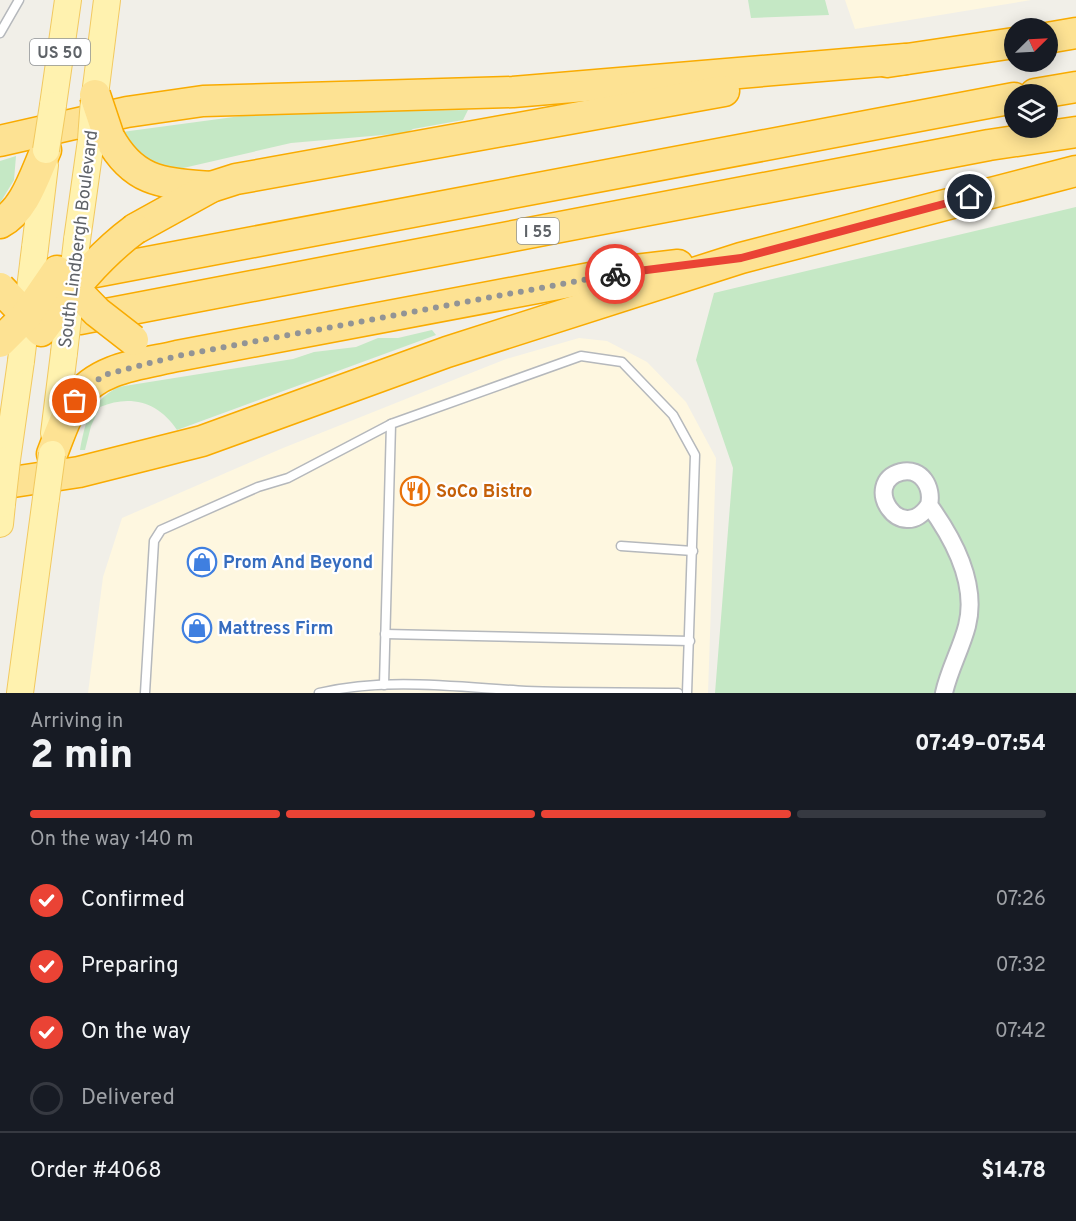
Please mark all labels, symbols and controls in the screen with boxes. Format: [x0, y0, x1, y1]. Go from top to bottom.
north arrow [1004, 18, 1058, 72]
map controls [1004, 18, 1058, 138]
road number: US 50 [30, 39, 90, 65]
button: layers [1004, 84, 1058, 138]
street label: South Lindbergh Boulevard [55, 129, 104, 349]
pin [944, 171, 995, 222]
icon: home [953, 180, 986, 213]
road number: I 55 [517, 218, 559, 244]
courier [585, 244, 645, 304]
icon: bike [599, 258, 632, 291]
pin [49, 375, 100, 426]
icon: bag [58, 384, 91, 417]
restaurant icon: SoCo Bistro [399, 475, 431, 507]
place label: SoCo Bistro [436, 481, 532, 504]
shop icon: Prom And Beyond [186, 546, 218, 578]
place label: Prom And Beyond [223, 552, 373, 575]
shop icon: Mattress Firm [181, 612, 213, 644]
place label: Mattress Firm [218, 618, 334, 641]
text: Arriving in [30, 709, 123, 735]
text: 07:49–07:54 [915, 731, 1046, 758]
text: 2 min [30, 733, 133, 782]
text: On the way · 140 m [30, 827, 193, 853]
icon: check [30, 884, 63, 917]
text: Confirmed [81, 887, 185, 914]
text: 07:26 [995, 887, 1046, 913]
icon: check [30, 950, 63, 983]
text: Preparing [81, 953, 179, 980]
text: 07:32 [996, 953, 1046, 979]
icon: check [30, 1016, 63, 1049]
text: On the way [81, 1019, 191, 1046]
text: 07:42 [995, 1019, 1046, 1045]
text: Delivered [81, 1085, 175, 1112]
text: Order #4068 [30, 1158, 162, 1185]
text: $14.78 [981, 1158, 1046, 1185]

